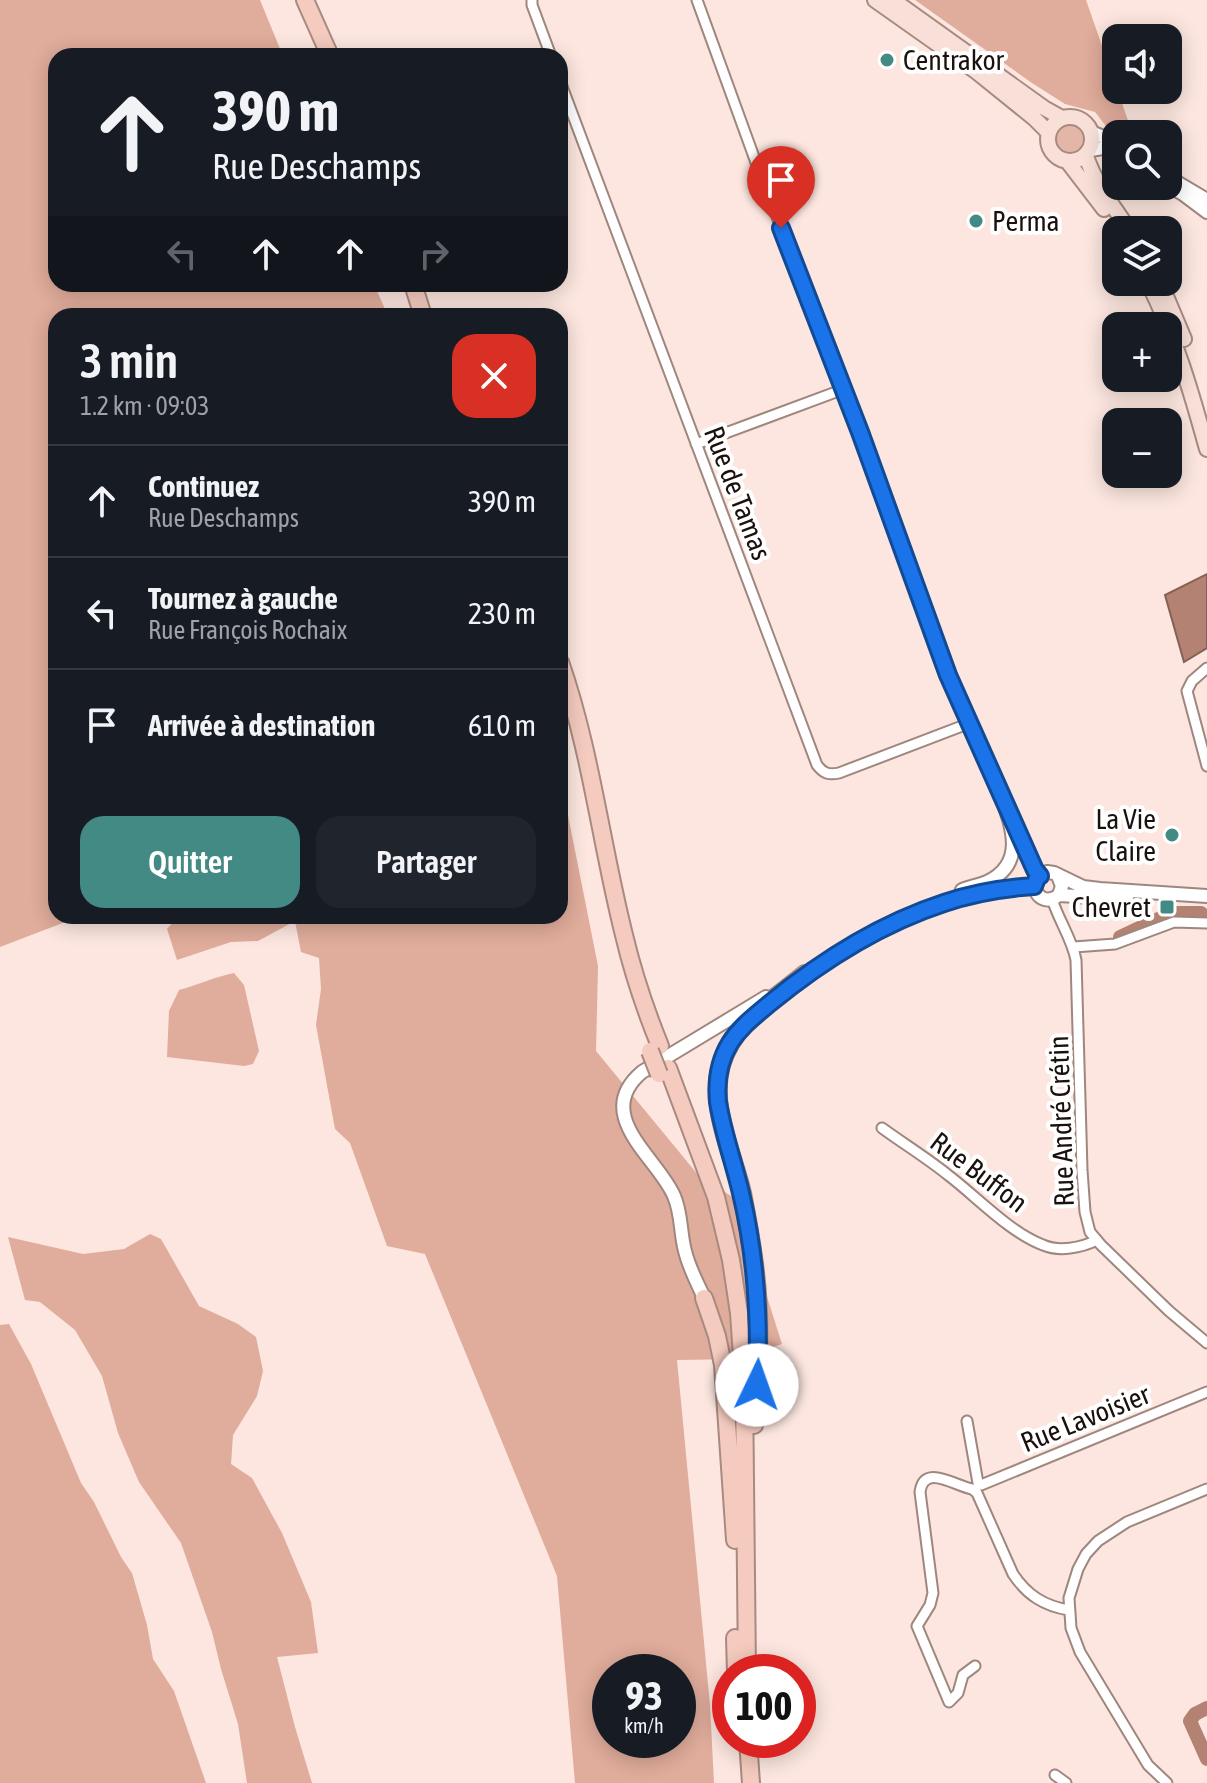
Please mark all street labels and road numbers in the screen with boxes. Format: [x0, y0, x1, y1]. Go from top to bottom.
street label: Rue de Tamas [698, 422, 778, 564]
street label: Rue André Crétin [1042, 1035, 1080, 1207]
street label: Rue Buffon [924, 1125, 1034, 1219]
street label: Rue Lavoisier [1016, 1377, 1155, 1458]

